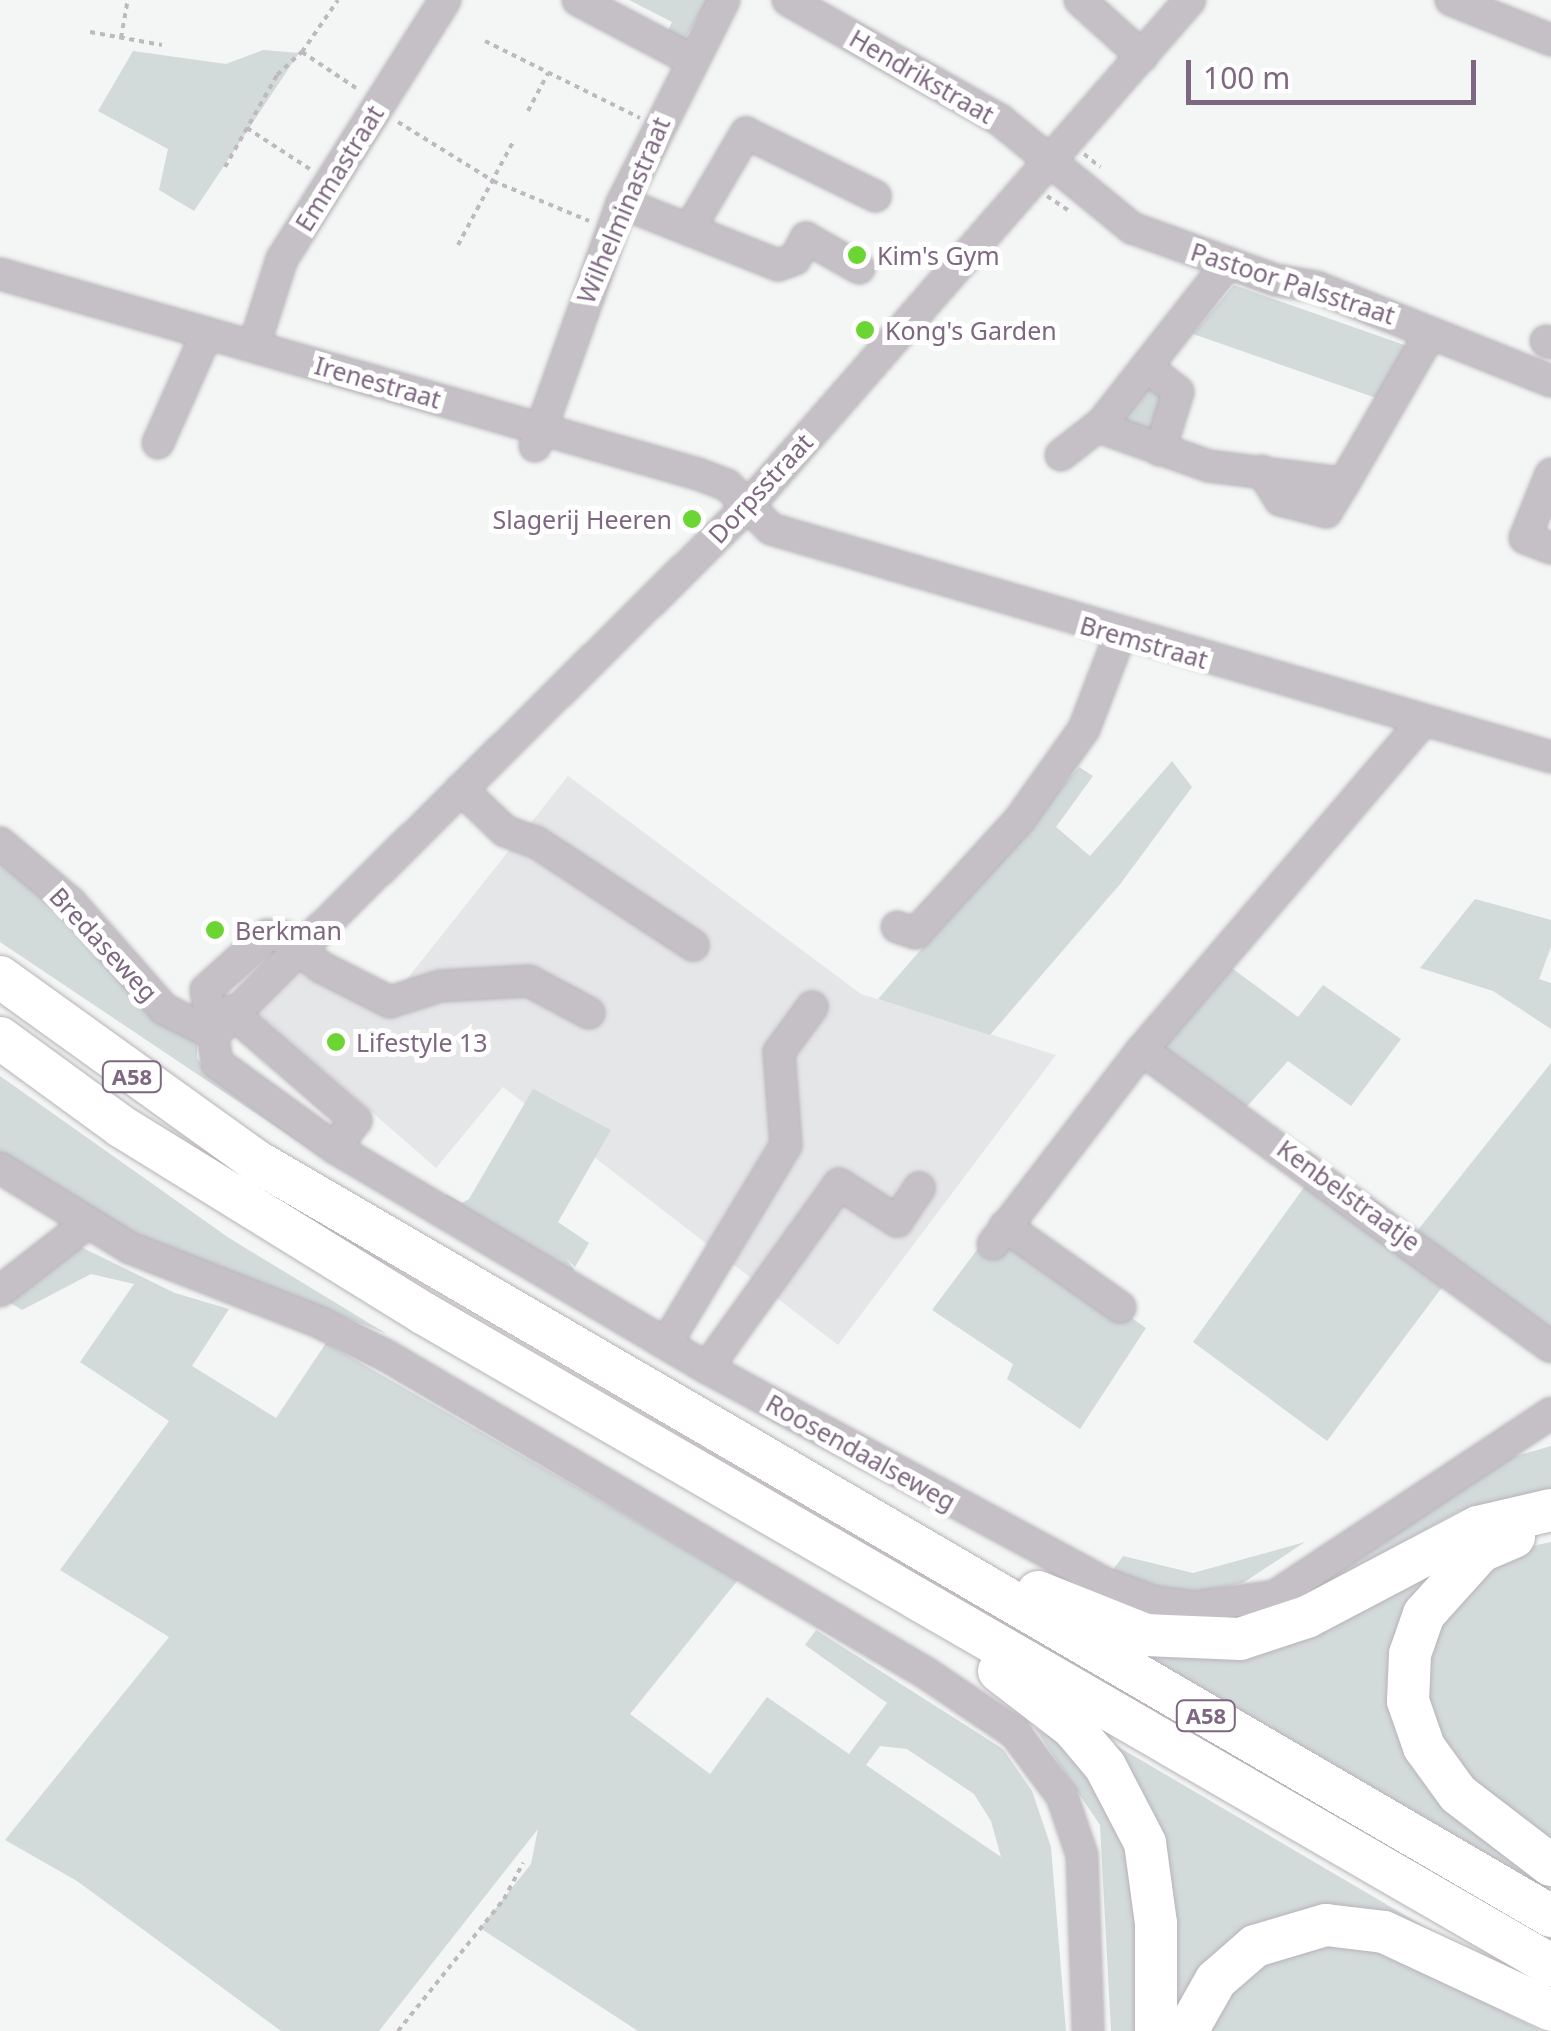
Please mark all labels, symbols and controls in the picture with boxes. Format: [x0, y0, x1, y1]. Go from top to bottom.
street label: Hendrikstraat [845, 23, 999, 129]
scale bar [1191, 40, 1481, 102]
text: 100 m [1203, 57, 1290, 98]
street label: Emmastraat [289, 100, 389, 236]
street label: Wilhelminastraat [570, 112, 676, 308]
street label: Pastoor Palsstraat [1187, 236, 1399, 330]
place label: Kim's Gym [877, 240, 1000, 270]
marker: Kim's Gym [846, 244, 868, 266]
place label: Kong's Garden [885, 315, 1057, 345]
marker: Kong's Garden [854, 319, 876, 341]
street label: Irenestraat [311, 350, 445, 414]
street label: Dorpsstraat [702, 427, 818, 549]
place label: Slagerij Heeren [493, 504, 672, 534]
marker: Slagerij Heeren [681, 508, 703, 530]
street label: Bremstraat [1077, 609, 1211, 675]
street label: Bredaseweg [44, 881, 164, 1007]
place label: Berkman [235, 915, 342, 945]
marker: Berkman [204, 919, 226, 941]
place label: Lifestyle 13 [356, 1027, 488, 1057]
marker: Lifestyle 13 [325, 1031, 347, 1053]
road number: A58 [100, 1060, 164, 1094]
street label: Kenbelstraatje [1272, 1133, 1426, 1257]
street label: Roosendaalseweg [761, 1388, 961, 1516]
road number: A58 [1174, 1699, 1238, 1733]

